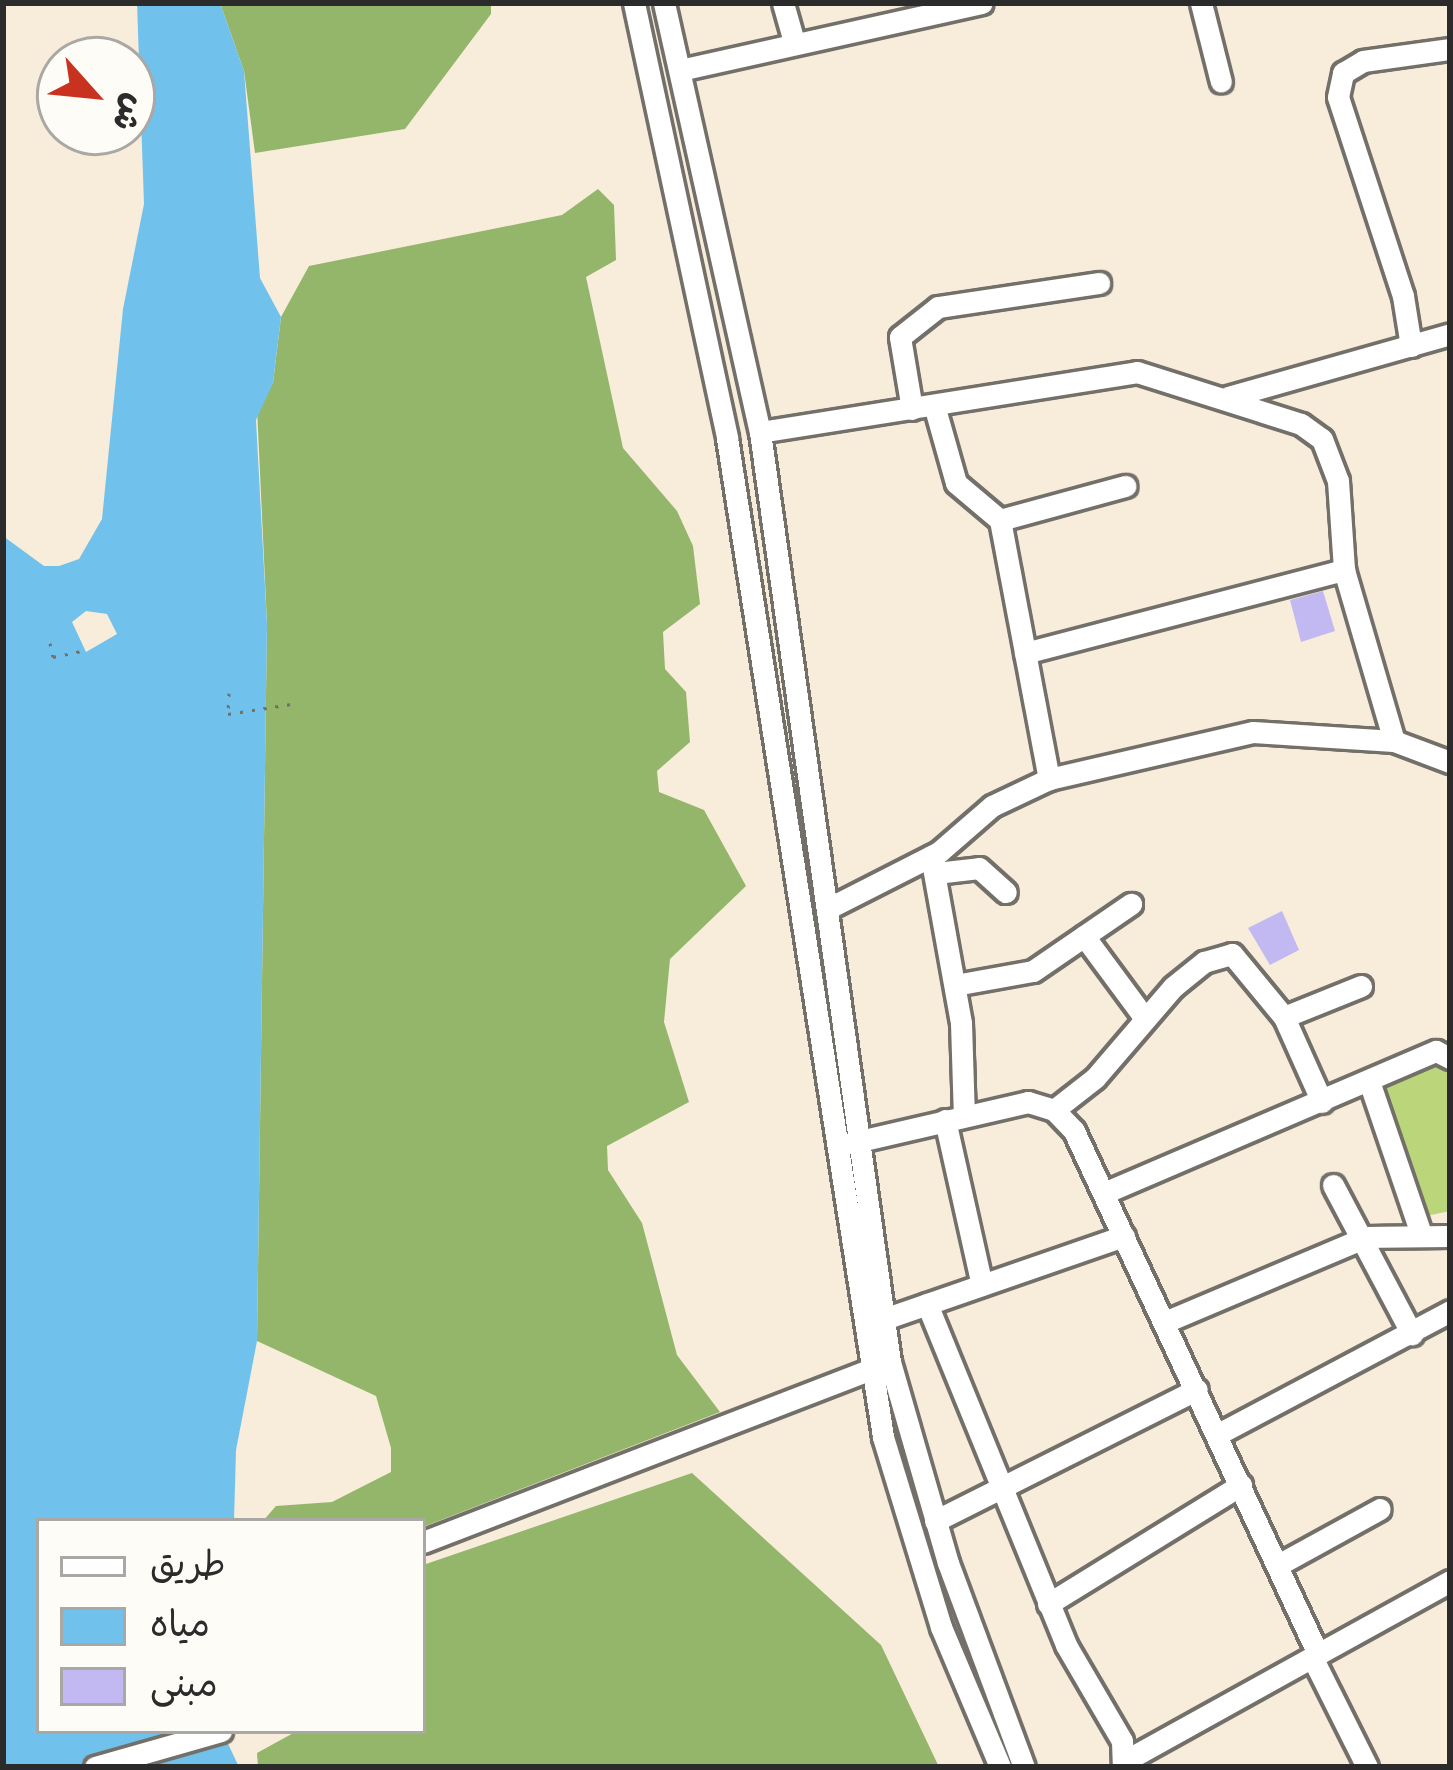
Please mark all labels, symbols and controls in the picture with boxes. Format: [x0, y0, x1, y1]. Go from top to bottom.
north arrow [36, 36, 156, 156]
text: ش [100, 86, 151, 136]
legend [36, 1518, 426, 1734]
text: طريق [150, 1548, 226, 1591]
text: مياه [150, 1608, 210, 1651]
text: مبنى [150, 1668, 218, 1711]

